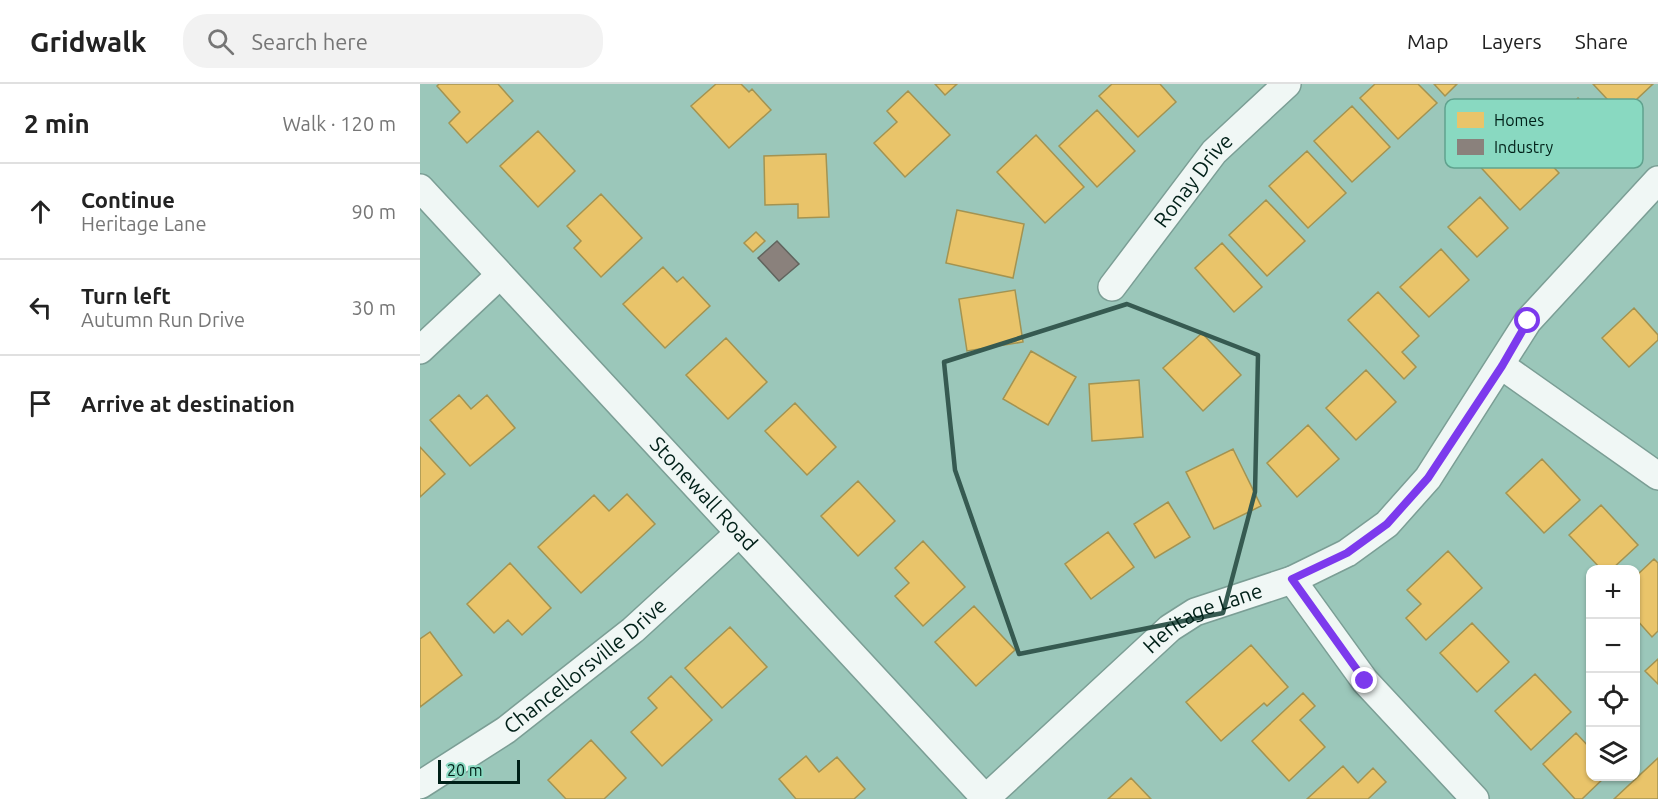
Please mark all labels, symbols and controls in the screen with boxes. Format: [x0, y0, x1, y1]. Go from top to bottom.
search box [183, 14, 603, 68]
icon: search [204, 25, 237, 58]
text: Gridwalk [30, 26, 147, 57]
text: Search here [252, 29, 368, 54]
text: Map [1407, 29, 1448, 53]
text: Layers [1481, 29, 1542, 53]
text: Share [1575, 29, 1628, 53]
legend [1445, 99, 1643, 168]
text: 2 min [24, 109, 90, 138]
text: Homes [1494, 111, 1544, 129]
text: Walk · 120 m [283, 112, 396, 135]
street label: Ronay Drive [1148, 128, 1237, 232]
text: Industry [1494, 138, 1553, 156]
text: Continue [81, 187, 175, 212]
icon: ahead [24, 195, 57, 228]
text: 90 m [352, 200, 396, 223]
text: Heritage Lane [81, 212, 207, 235]
text: Turn left [81, 283, 171, 308]
icon: left [24, 291, 57, 324]
text: 30 m [352, 296, 396, 319]
route start [1514, 307, 1540, 333]
text: Autumn Run Drive [81, 308, 245, 331]
icon: arrive [24, 387, 57, 420]
text: Arrive at destination [81, 391, 295, 416]
street label: Stonewall Road [646, 431, 763, 555]
map controls [1586, 565, 1640, 781]
button: + [1586, 565, 1640, 619]
street label: Heritage Lane [1138, 578, 1265, 658]
street label: Chancellorsville Drive [499, 593, 671, 738]
button: − [1586, 619, 1640, 673]
route end [1351, 667, 1377, 693]
button: locate [1586, 673, 1640, 727]
button: layers [1586, 727, 1640, 781]
scale bar [438, 757, 520, 784]
text: 20 m [447, 761, 483, 779]

